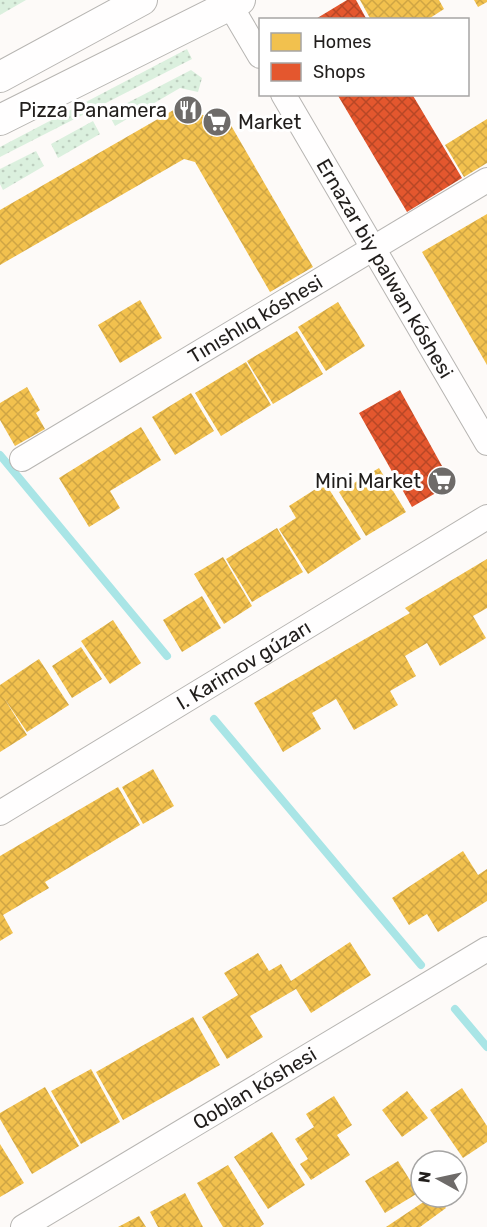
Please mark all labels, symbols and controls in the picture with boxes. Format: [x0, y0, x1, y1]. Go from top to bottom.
legend [259, 18, 469, 96]
text: Homes [313, 31, 371, 53]
text: Shops [313, 61, 365, 83]
restaurant icon: Pizza Panamera [172, 94, 204, 126]
place label: Pizza Panamera [19, 98, 167, 122]
supermarket icon: Market [201, 106, 233, 138]
place label: Market [238, 110, 301, 134]
street label: Ernazar biy palwan kóshesi [311, 154, 458, 382]
street label: Tınıshlıq kóshesi [184, 270, 327, 369]
supermarket icon: Mini Market [426, 465, 458, 497]
place label: Mini Market [315, 469, 421, 493]
street label: I. Karimov gúzarı [172, 615, 315, 715]
street label: Qoblan kóshesi [188, 1042, 321, 1134]
north arrow [409, 1149, 469, 1209]
text: N [414, 1170, 435, 1184]

